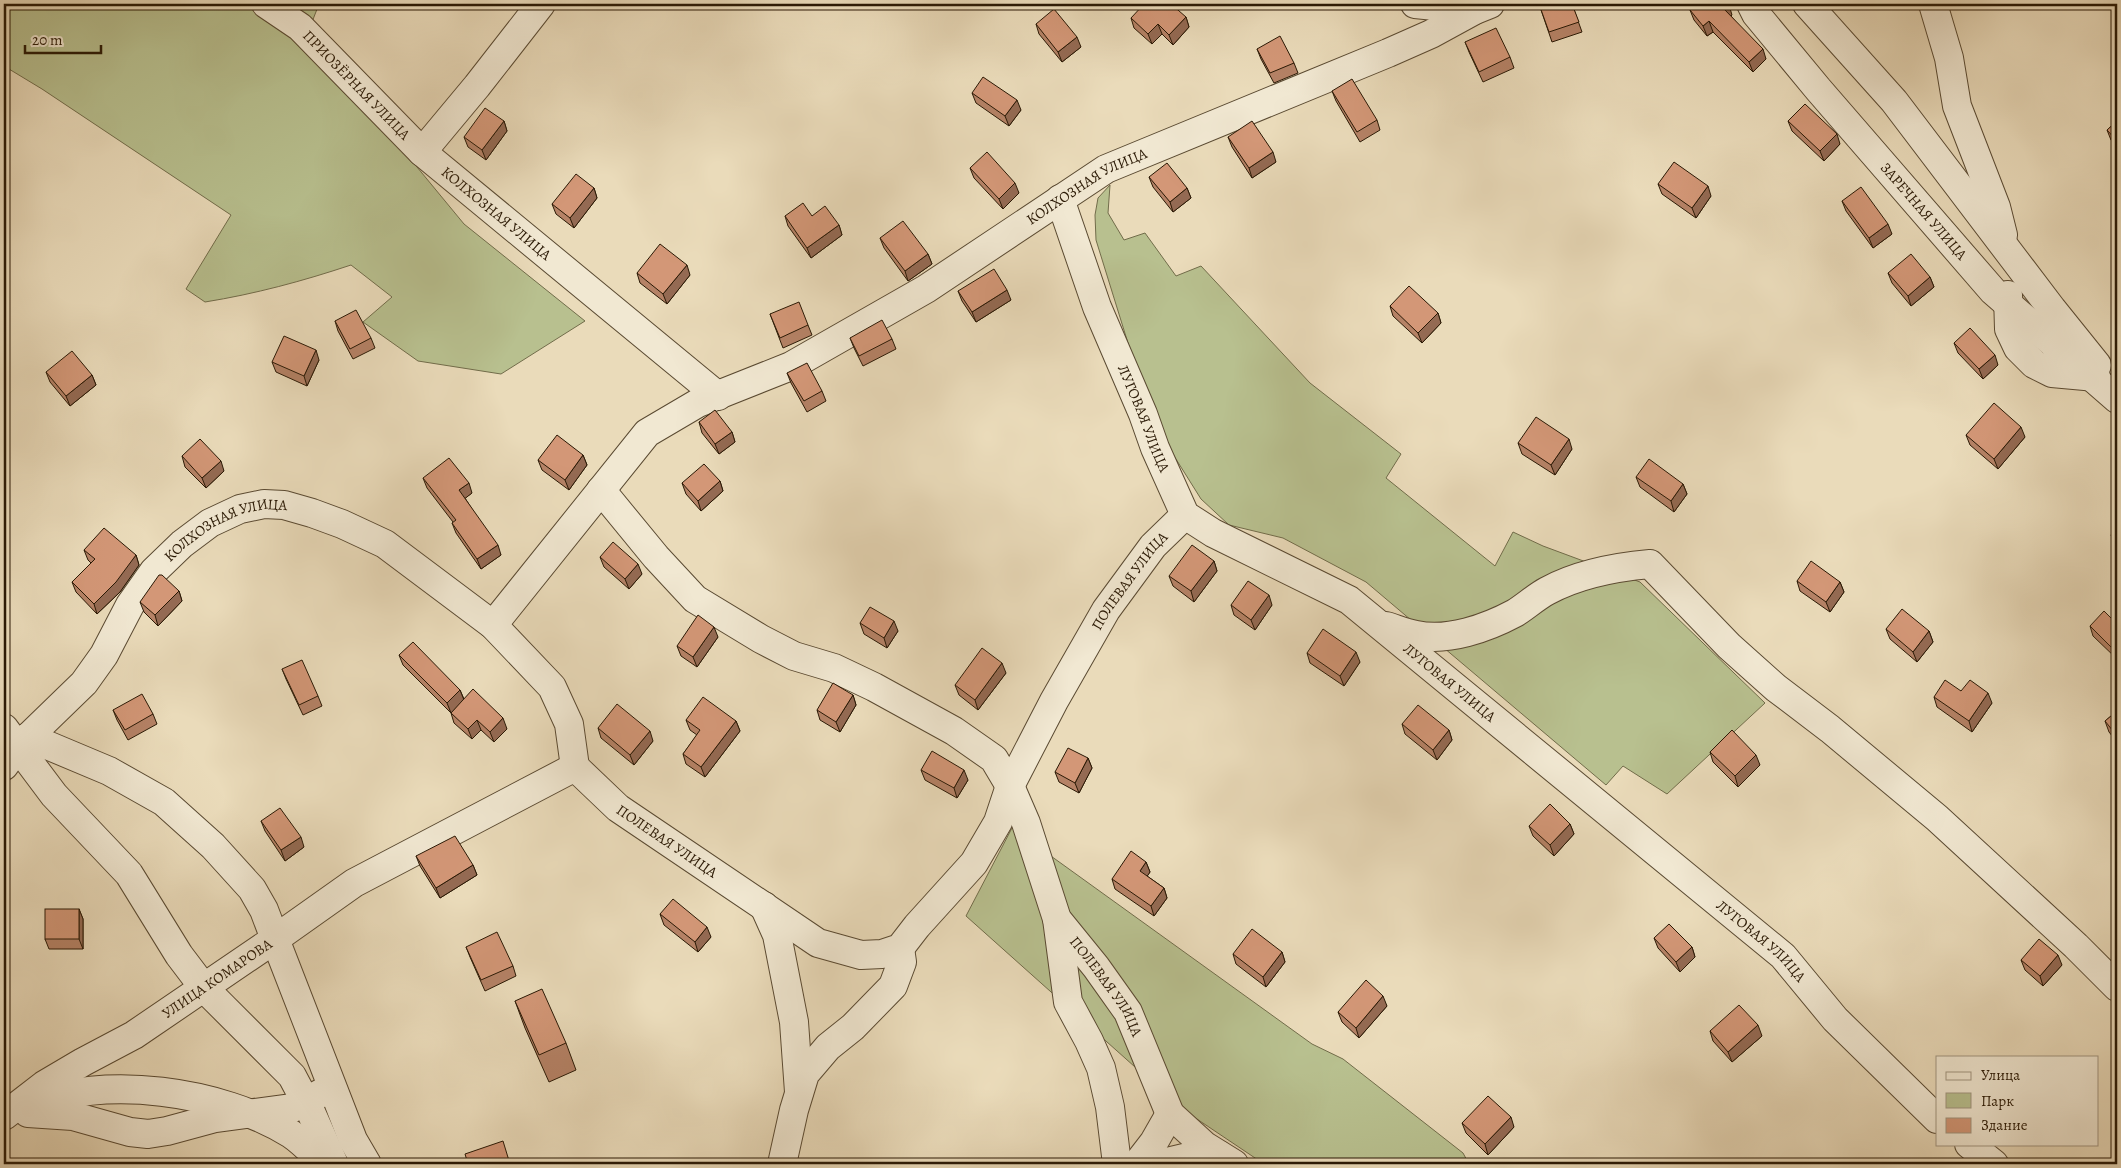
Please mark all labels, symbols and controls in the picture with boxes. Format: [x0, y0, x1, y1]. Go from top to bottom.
scale bar [25, 22, 101, 54]
street label: ПРИОЗЁРНАЯ УЛИЦА [298, 26, 415, 144]
text: 20 m [32, 30, 63, 50]
street label: КОЛХОЗНАЯ УЛИЦА [1022, 143, 1150, 229]
street label: ЗАРЕЧНАЯ УЛИЦА [1876, 158, 1972, 264]
street label: КОЛХОЗНАЯ УЛИЦА [437, 162, 556, 265]
street label: ЛУГОВАЯ УЛИЦА [1113, 362, 1175, 476]
street label: КОЛХОЗНАЯ УЛИЦА [160, 493, 288, 566]
street label: ПОЛЕВАЯ УЛИЦА [1087, 527, 1172, 634]
street label: ЛУГОВАЯ УЛИЦА [1399, 638, 1500, 727]
street label: ПОЛЕВАЯ УЛИЦА [613, 800, 722, 882]
street label: ЛУГОВАЯ УЛИЦА [1712, 895, 1810, 986]
street label: ПОЛЕВАЯ УЛИЦА [1065, 932, 1147, 1040]
street label: УЛИЦА КОМАРОВА [158, 934, 276, 1023]
legend [1936, 1056, 2098, 1146]
text: Улица [1981, 1065, 2020, 1085]
text: Парк [1981, 1091, 2014, 1111]
text: Здание [1981, 1115, 2028, 1135]

